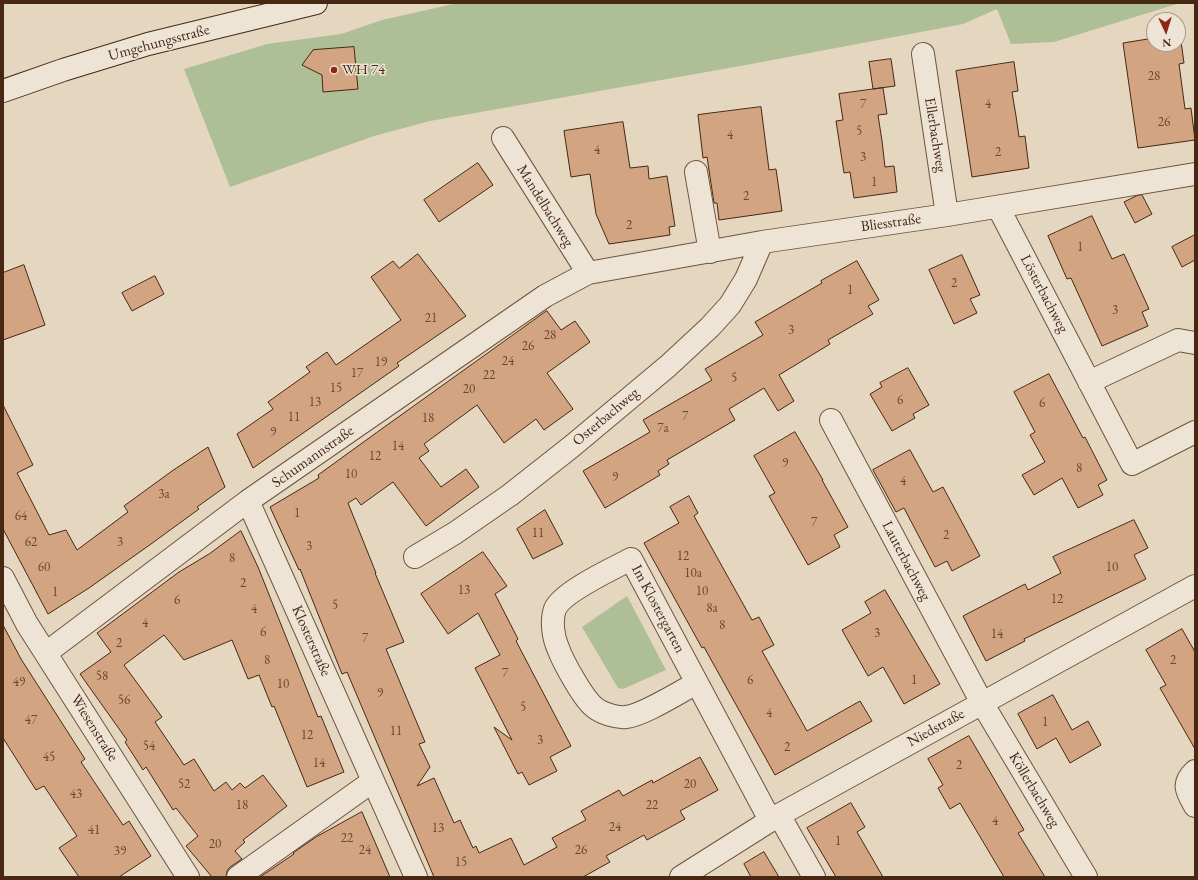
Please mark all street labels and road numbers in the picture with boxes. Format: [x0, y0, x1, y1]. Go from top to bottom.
street label: Umgehungsstraße [106, 21, 212, 65]
street label: Ellerbachweg [920, 96, 950, 174]
street label: Mandelbachweg [513, 162, 577, 250]
street label: Bliesstraße [860, 210, 922, 236]
street label: Lösterbachweg [1016, 252, 1072, 336]
street label: Osterbachweg [569, 384, 643, 450]
street label: Schumannstraße [268, 422, 358, 492]
street label: Lauterbachweg [878, 518, 934, 604]
street label: Im Klostergarten [627, 562, 689, 656]
street label: Klosterstraße [287, 603, 335, 679]
street label: Wiesenstraße [66, 691, 122, 765]
street label: Niedstraße [904, 705, 968, 751]
street label: Köllerbachweg [1004, 749, 1064, 831]

